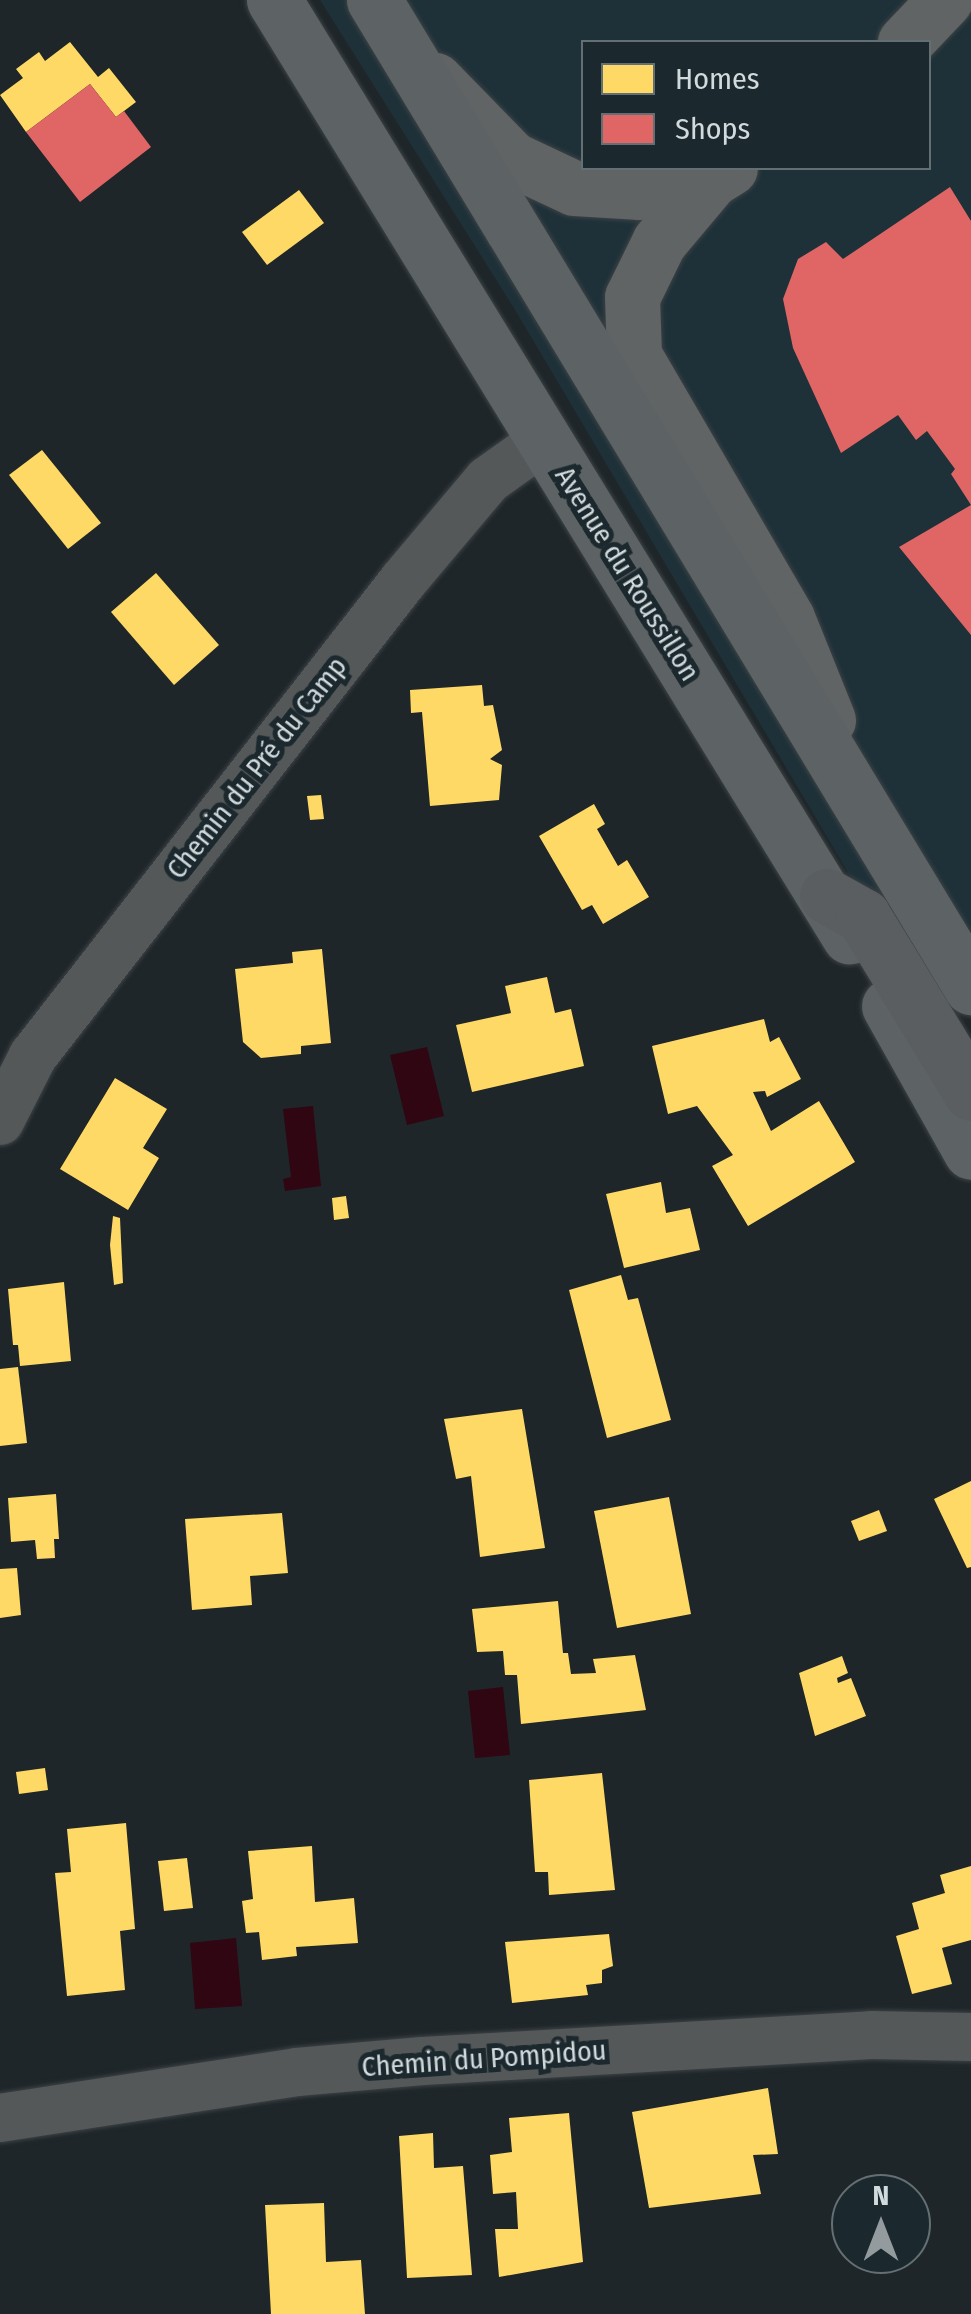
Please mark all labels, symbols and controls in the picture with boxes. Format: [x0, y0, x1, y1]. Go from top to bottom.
legend [581, 40, 931, 170]
text: Homes [675, 61, 760, 97]
text: Shops [675, 111, 750, 147]
street label: Avenue du Roussillon [548, 461, 706, 687]
street label: Chemin du Pré du Camp [160, 650, 354, 886]
street label: Chemin du Pompidou [361, 2034, 607, 2084]
north arrow [831, 2174, 931, 2274]
text: N [873, 2179, 889, 2212]

